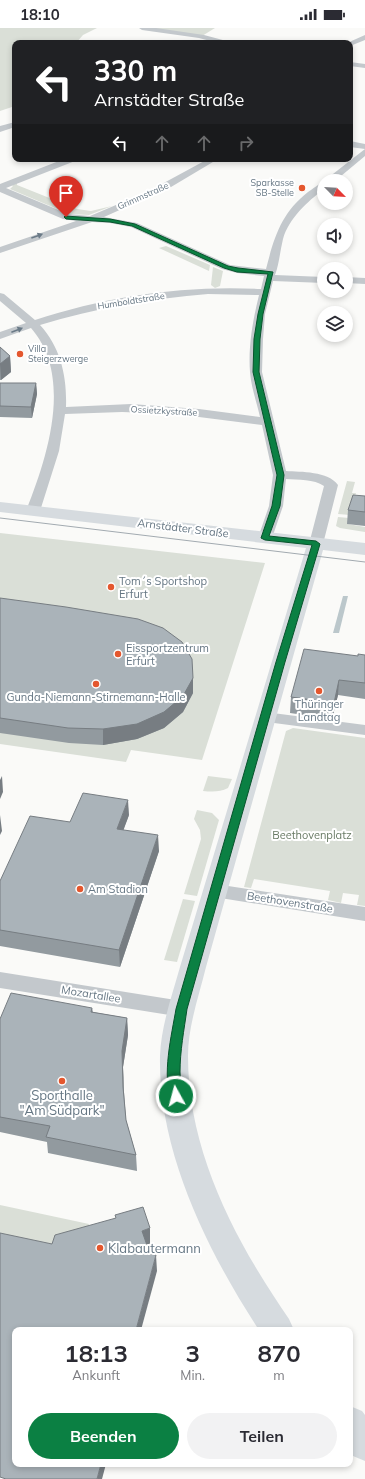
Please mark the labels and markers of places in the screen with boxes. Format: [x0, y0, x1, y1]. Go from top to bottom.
pin [49, 176, 83, 217]
place label: Sparkasse SB-Stelle [251, 177, 294, 198]
marker: Sparkasse SB-Stelle [297, 183, 307, 193]
place label: Villa Steigerzwerge [28, 343, 88, 364]
marker: Villa Steigerzwerge [15, 349, 25, 359]
place label: Tom´s Sportshop Erfurt [119, 574, 208, 601]
marker: Tom´s Sportshop Erfurt [106, 582, 116, 592]
place label: Eissportzentrum Erfurt [126, 641, 209, 668]
marker: Eissportzentrum Erfurt [113, 649, 123, 659]
marker: Gunda-Niemann-Stirnemann-Halle [91, 679, 101, 689]
marker: Thüringer Landtag [314, 686, 324, 696]
place label: Gunda-Niemann-Stirnemann-Halle [6, 690, 186, 704]
place label: Thüringer Landtag [294, 697, 344, 724]
place label: Am Stadion [88, 882, 148, 896]
marker: Am Stadion [75, 884, 85, 894]
marker: Sporthalle "Am Südpark" [57, 1076, 67, 1086]
place label: Sporthalle "Am Südpark" [20, 1087, 104, 1118]
place label: Klabautermann [108, 1240, 201, 1256]
marker: Klabautermann [95, 1243, 105, 1253]

